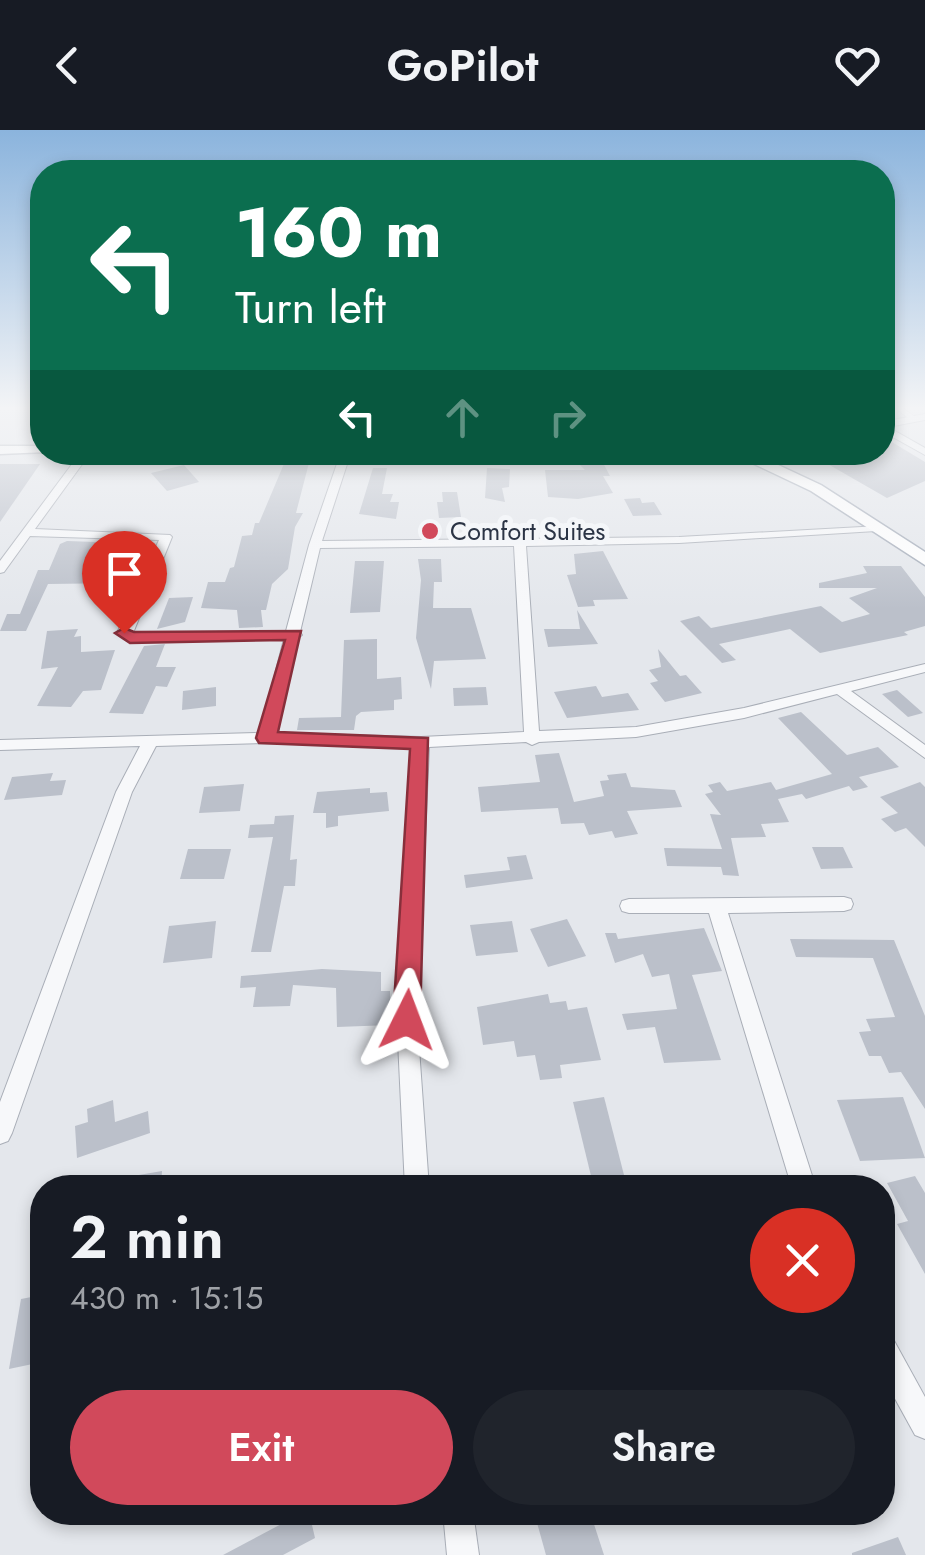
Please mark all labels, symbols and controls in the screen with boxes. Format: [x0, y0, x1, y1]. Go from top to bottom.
text: GoPilot [387, 33, 538, 98]
icon: back [40, 38, 95, 93]
icon: heart [830, 38, 885, 93]
text: 160 m [235, 182, 442, 283]
icon: left [70, 200, 200, 330]
text: Turn left [235, 275, 386, 340]
icon: left [330, 390, 385, 445]
icon: ahead [435, 390, 490, 445]
icon: right [540, 390, 595, 445]
place label: Comfort Suites [450, 513, 605, 549]
marker: Comfort Suites [419, 520, 441, 542]
pin [82, 531, 167, 634]
icon: arrive [97, 546, 152, 601]
position arrow [355, 968, 459, 1072]
text: 2 min [70, 1194, 224, 1281]
button: close [750, 1208, 855, 1313]
text: 430 m · 15:15 [70, 1275, 263, 1321]
button: Exit [70, 1390, 453, 1505]
button: Share [473, 1390, 855, 1505]

